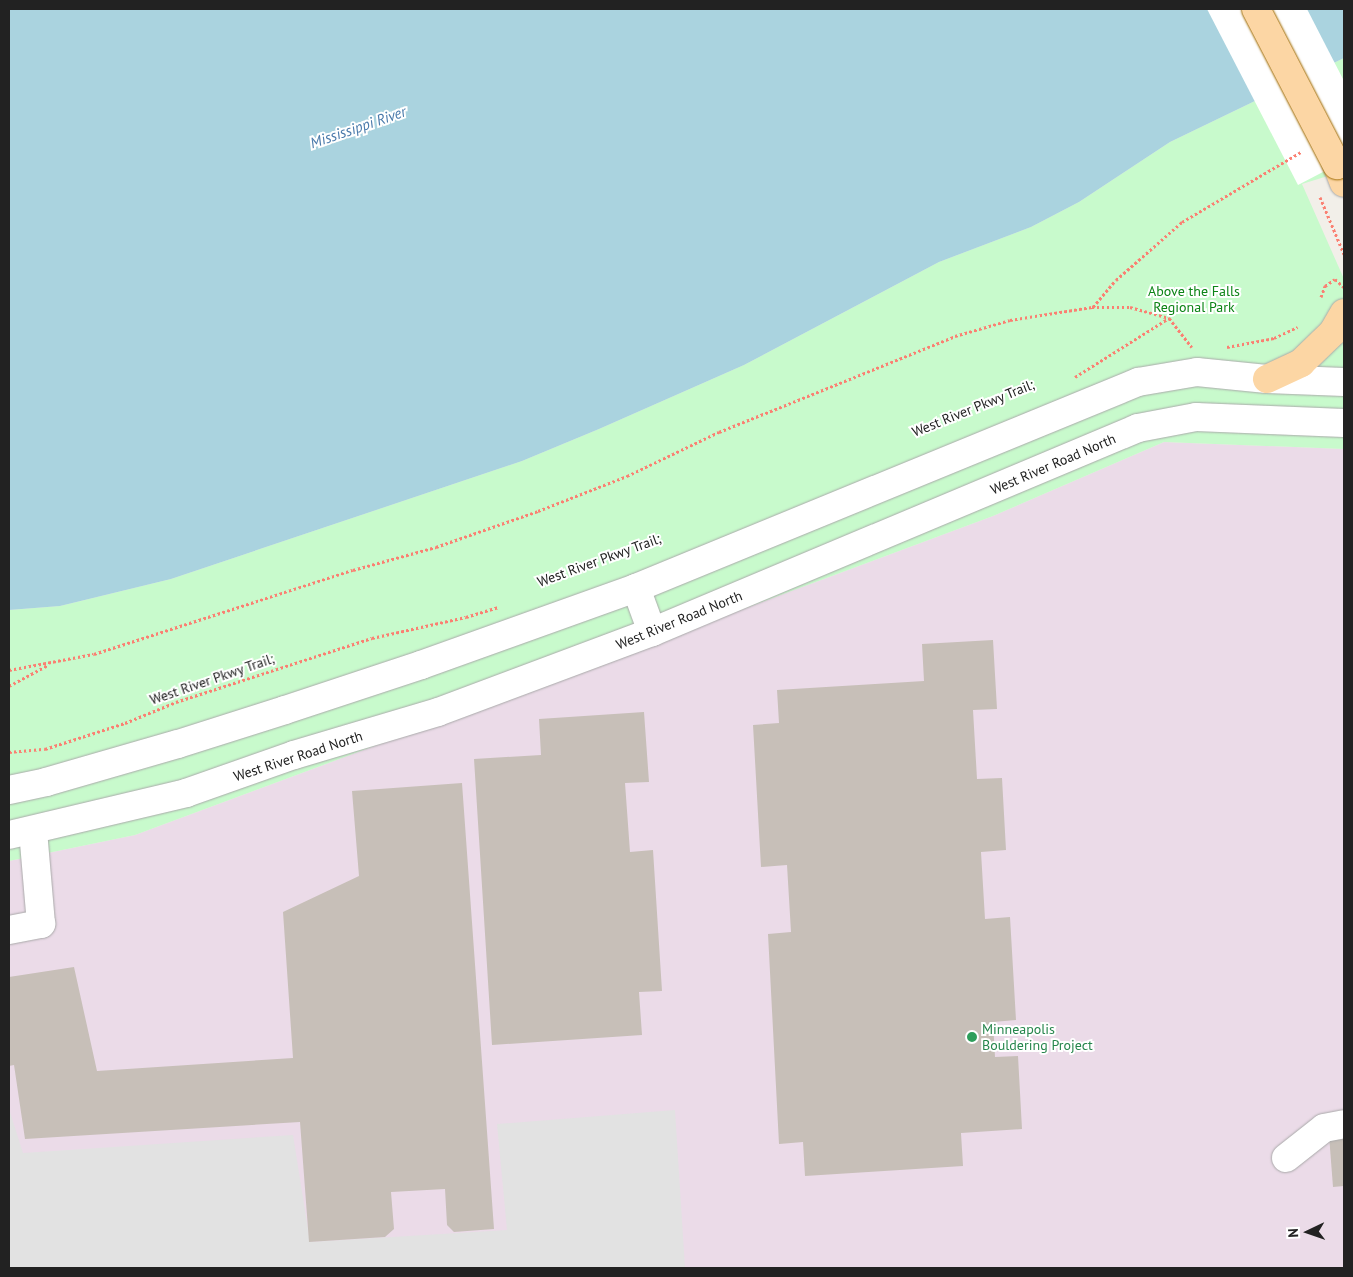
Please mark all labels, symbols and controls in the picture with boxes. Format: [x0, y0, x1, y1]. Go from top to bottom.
water label: Mississippi River [308, 102, 408, 152]
park label: Above the Falls Regional Park [1148, 283, 1240, 316]
street label: West River Pkwy Trail; [909, 376, 1037, 440]
street label: West River Road North [988, 430, 1118, 498]
street label: West River Pkwy Trail; [534, 530, 664, 590]
street label: West River Road North [613, 587, 745, 653]
street label: West River Pkwy Trail; [147, 650, 277, 708]
street label: West River Road North [231, 727, 365, 785]
place label: Minneapolis Bouldering Project [982, 1021, 1093, 1054]
marker: Minneapolis Bouldering Project [966, 1031, 978, 1043]
north arrow [1283, 1207, 1333, 1257]
text: N [1284, 1228, 1302, 1238]

